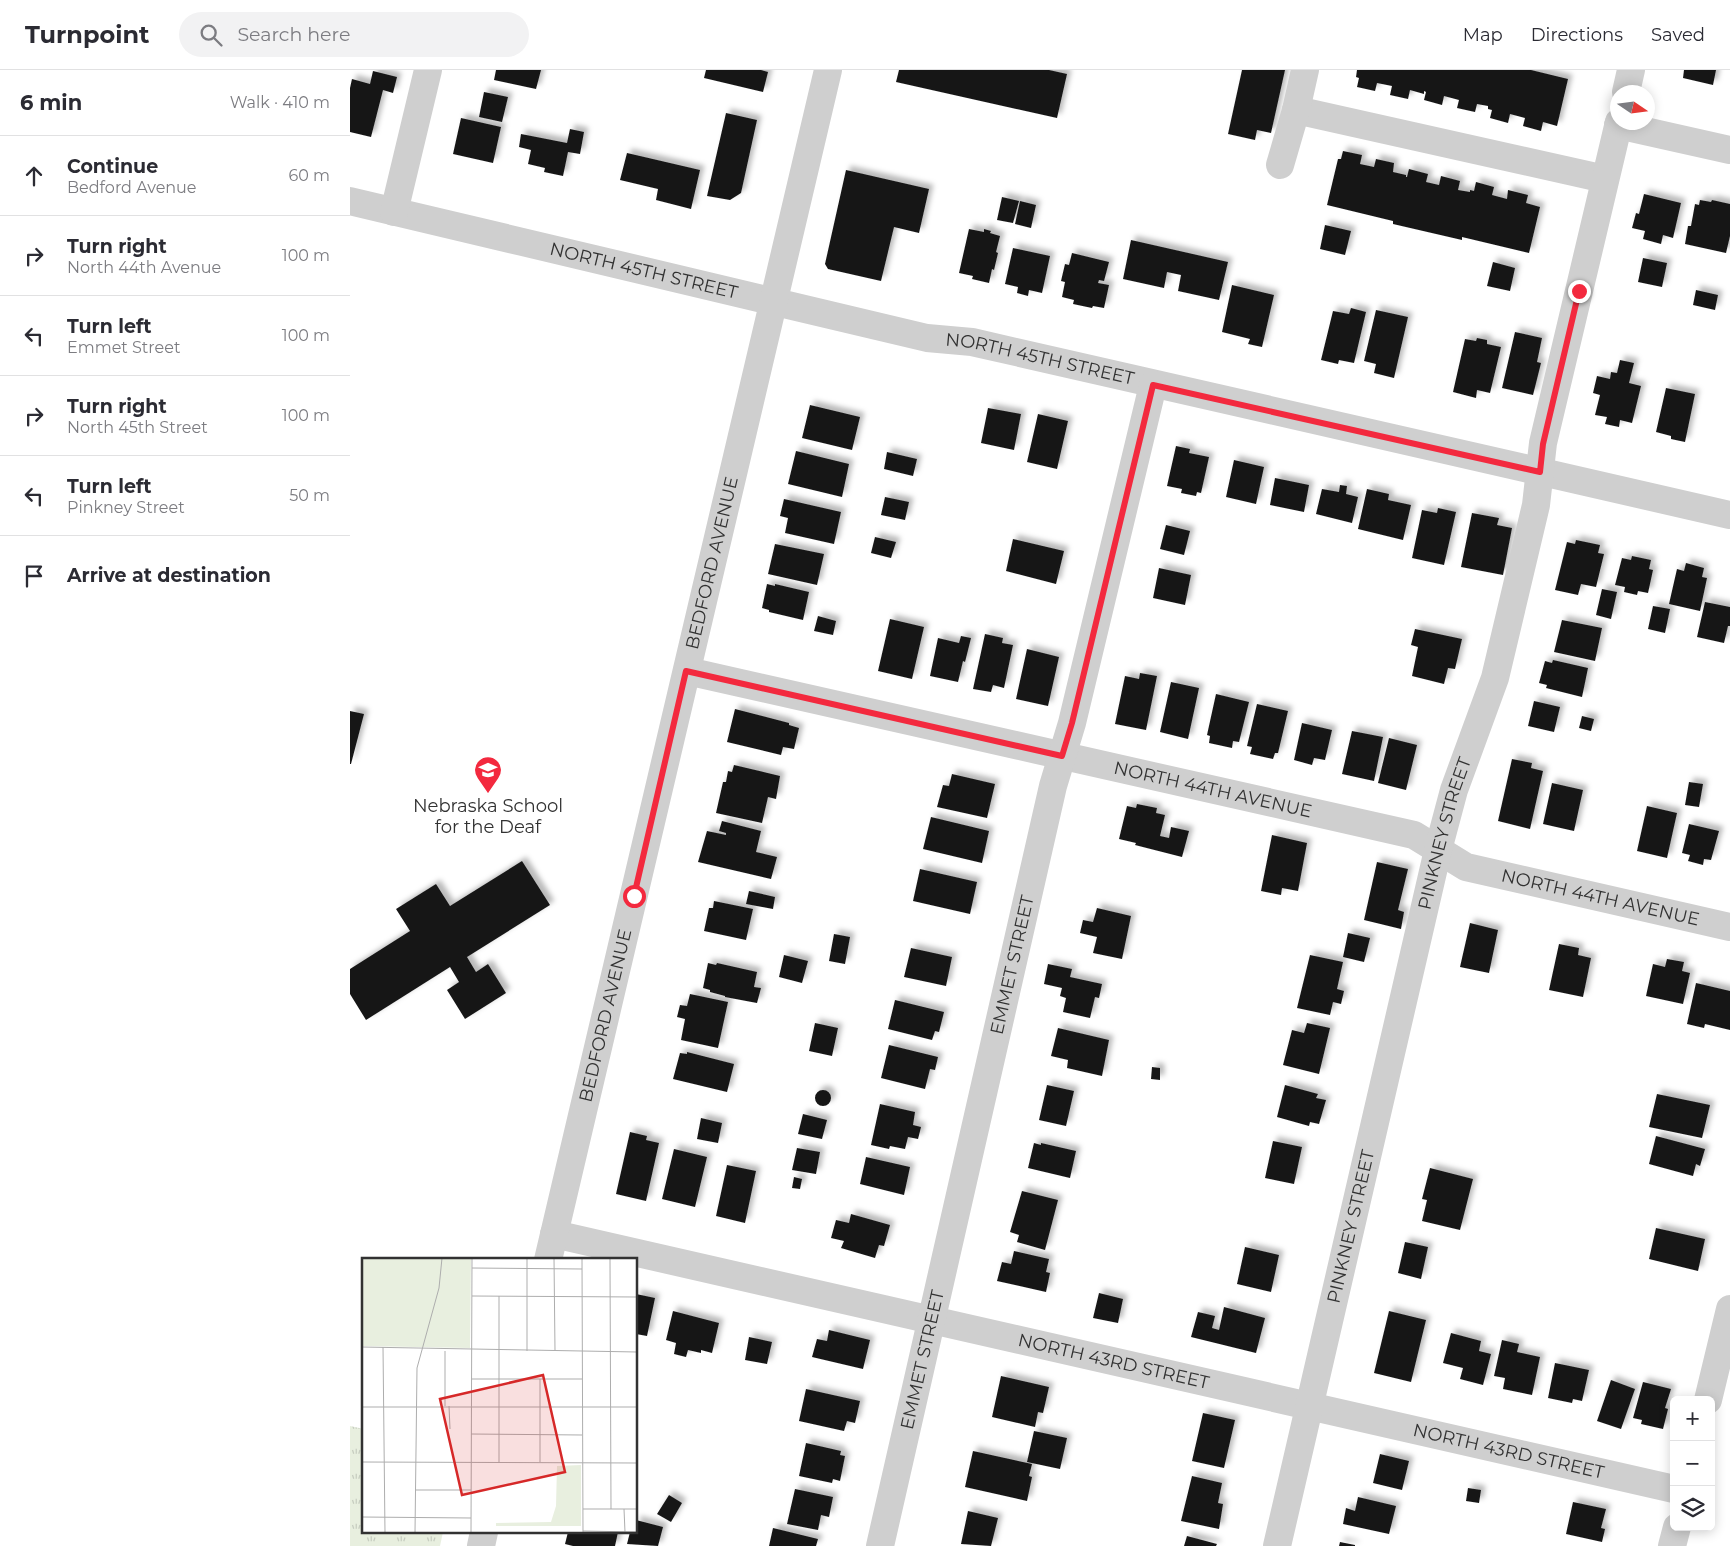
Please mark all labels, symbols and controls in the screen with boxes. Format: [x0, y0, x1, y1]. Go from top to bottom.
search box [179, 12, 529, 57]
text: Turnpoint [25, 20, 149, 49]
icon: search [197, 21, 225, 49]
text: Search here [237, 23, 350, 46]
text: Map [1463, 24, 1503, 46]
text: Directions [1531, 24, 1623, 46]
text: Saved [1651, 24, 1705, 46]
north arrow [1610, 85, 1655, 130]
text: 6 min [20, 90, 82, 115]
text: Walk · 410 m [230, 93, 330, 112]
text: Continue [67, 155, 158, 178]
icon: ahead [20, 162, 48, 190]
text: 60 m [288, 166, 330, 185]
text: Bedford Avenue [67, 178, 197, 197]
text: Turn right [67, 235, 167, 258]
street label: NORTH 45TH STREET [548, 238, 741, 304]
icon: right [20, 242, 48, 270]
text: 100 m [282, 246, 330, 265]
text: North 44th Avenue [67, 258, 221, 277]
route end [1568, 280, 1591, 303]
text: Turn left [67, 315, 152, 338]
icon: left [20, 322, 48, 350]
text: 100 m [282, 326, 330, 345]
street label: NORTH 45TH STREET [945, 329, 1137, 390]
text: Emmet Street [67, 338, 180, 357]
text: Turn right [67, 395, 167, 418]
icon: right [20, 402, 48, 430]
text: 100 m [282, 406, 330, 425]
text: North 45th Street [67, 418, 208, 437]
street label: BEDFORD AVENUE [681, 474, 743, 652]
text: Turn left [67, 475, 152, 498]
icon: left [20, 482, 48, 510]
text: 50 m [289, 486, 330, 505]
text: Pinkney Street [67, 498, 185, 517]
icon: arrive [20, 562, 48, 590]
text: Arrive at destination [67, 564, 271, 587]
street label: PINKNEY STREET [1414, 754, 1476, 912]
school or university icon: Nebraska School for the Deaf [473, 755, 503, 794]
street label: NORTH 44TH AVENUE [1112, 757, 1314, 823]
place label: Nebraska School for the Deaf [413, 795, 563, 838]
street label: NORTH 44TH AVENUE [1499, 864, 1701, 931]
route start [623, 885, 646, 908]
street label: EMMET STREET [986, 892, 1039, 1037]
street label: BEDFORD AVENUE [575, 927, 636, 1104]
street label: PINKNEY STREET [1323, 1147, 1379, 1305]
inset map [362, 1258, 638, 1534]
street label: EMMET STREET [896, 1287, 949, 1432]
street label: NORTH 43RD STREET [1016, 1329, 1212, 1394]
map controls [1670, 1396, 1715, 1531]
button: + [1670, 1396, 1715, 1441]
street label: NORTH 43RD STREET [1411, 1419, 1607, 1484]
button: − [1670, 1441, 1715, 1486]
button: layers [1670, 1486, 1715, 1531]

